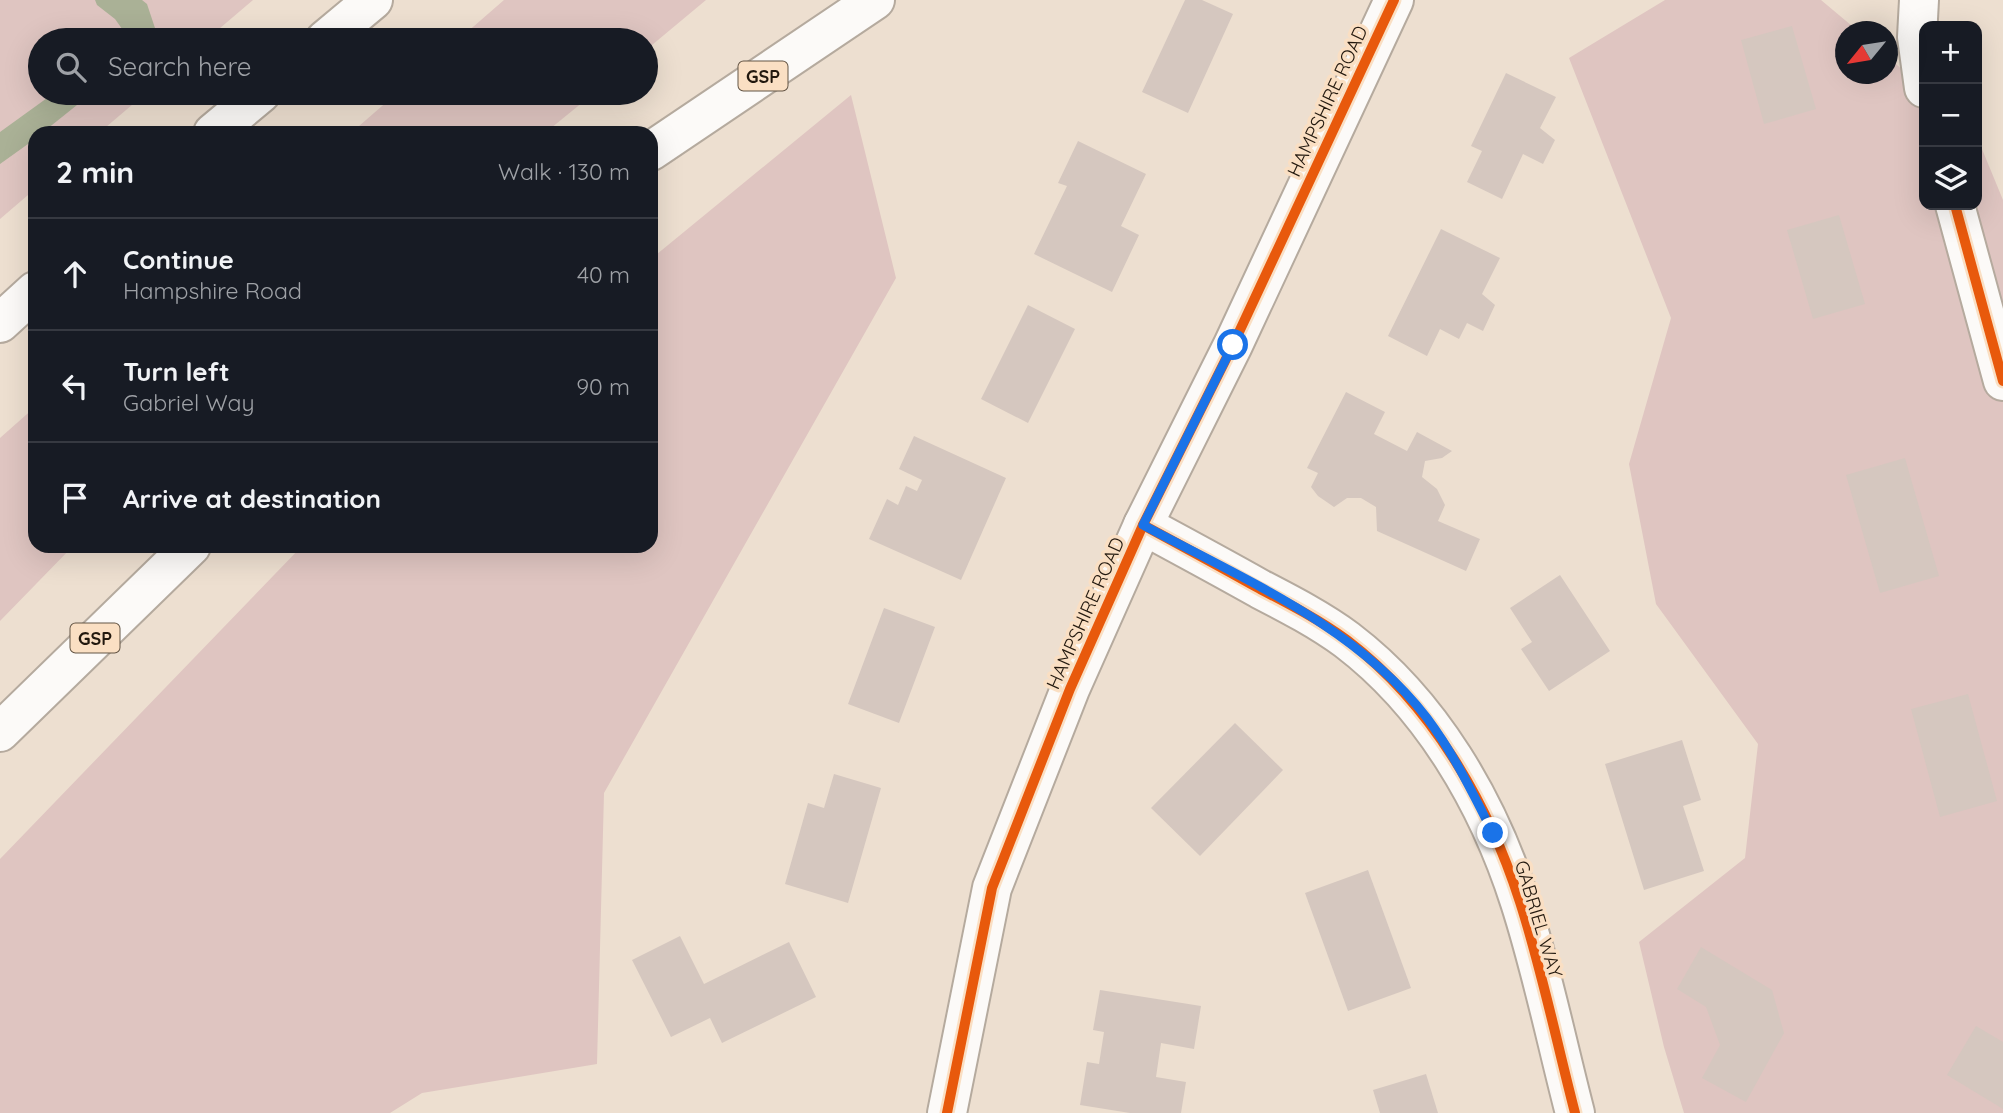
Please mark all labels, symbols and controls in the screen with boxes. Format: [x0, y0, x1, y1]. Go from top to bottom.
north arrow [1835, 21, 1898, 84]
map controls [1919, 21, 1982, 210]
button: + [1919, 21, 1982, 84]
street label: HAMPSHIRE ROAD [1282, 22, 1372, 180]
search box [28, 28, 658, 105]
icon: search [52, 48, 90, 86]
text: Search here [108, 50, 252, 83]
road number: GSP [738, 62, 788, 90]
button: − [1919, 84, 1982, 147]
button: layers [1919, 147, 1982, 210]
text: 2 min [56, 153, 134, 191]
text: Walk · 130 m [498, 157, 630, 186]
text: Continue [123, 243, 234, 276]
icon: ahead [56, 255, 94, 293]
text: 40 m [577, 260, 630, 289]
text: Hampshire Road [123, 276, 302, 305]
route start [1217, 329, 1248, 360]
text: Turn left [123, 355, 230, 388]
icon: left [56, 367, 94, 405]
text: 90 m [576, 372, 630, 401]
text: Gabriel Way [123, 388, 255, 417]
icon: arrive [56, 479, 94, 517]
text: Arrive at destination [123, 482, 381, 515]
street label: HAMPSHIRE ROAD [1041, 533, 1129, 693]
road number: GSP [70, 624, 119, 652]
route end [1477, 817, 1508, 848]
street label: GABRIEL WAY [1510, 857, 1568, 981]

